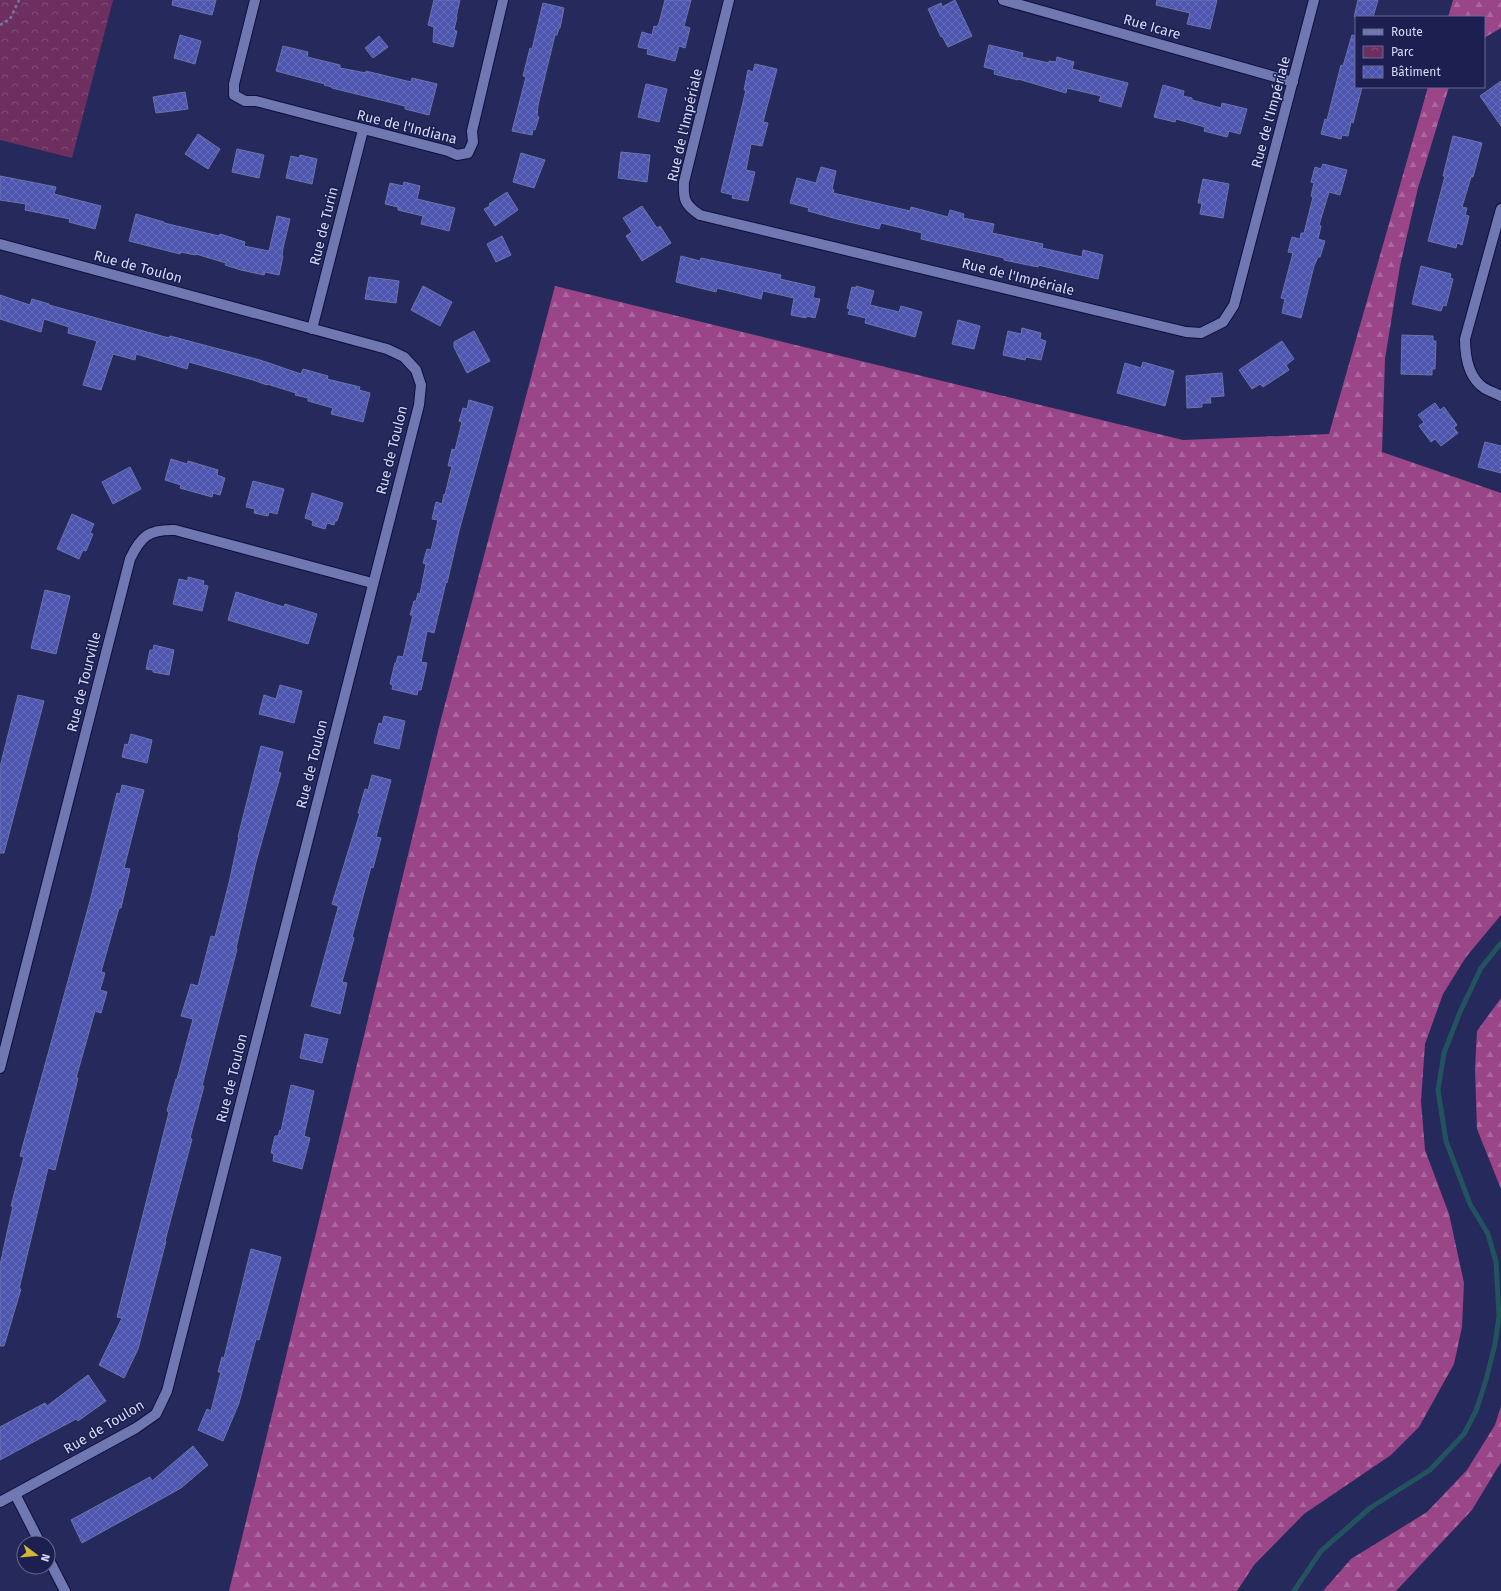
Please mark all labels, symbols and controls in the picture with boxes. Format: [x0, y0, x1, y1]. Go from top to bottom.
street label: Rue Icare [1121, 11, 1183, 43]
legend [1355, 16, 1485, 88]
text: Route [1391, 25, 1423, 39]
text: Parc [1391, 45, 1414, 59]
street label: Rue de l'Impériale [1248, 54, 1294, 170]
text: Bâtiment [1391, 65, 1441, 79]
street label: Rue de l'Impériale [664, 67, 706, 183]
street label: Rue de l'Indiana [355, 106, 459, 148]
street label: Rue de Turin [306, 185, 342, 267]
street label: Rue de Toulon [92, 247, 184, 287]
street label: Rue de l'Impériale [960, 255, 1076, 299]
street label: Rue de Toulon [373, 404, 411, 496]
street label: Rue de Tourville [63, 630, 105, 734]
street label: Rue de Toulon [293, 718, 331, 810]
street label: Rue de Toulon [213, 1032, 251, 1124]
street label: Rue de Toulon [61, 1396, 147, 1458]
north arrow [16, 1535, 56, 1575]
text: N [38, 1552, 52, 1563]

